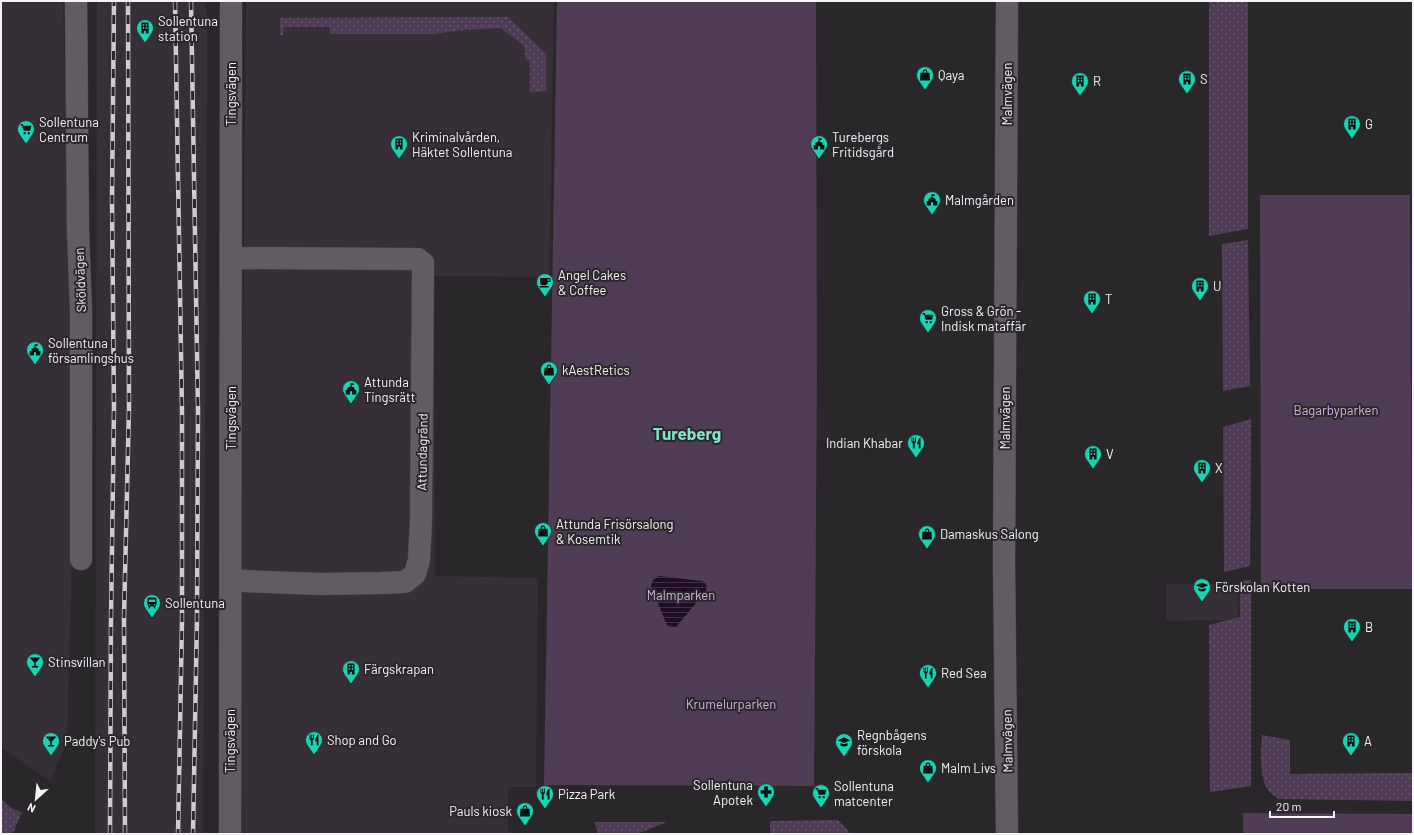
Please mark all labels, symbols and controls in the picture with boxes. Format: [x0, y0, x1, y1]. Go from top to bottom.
place label: Sollentuna station [158, 13, 218, 44]
building icon: Sollentuna station [135, 18, 155, 43]
street label: Tingsvägen [223, 62, 239, 126]
street label: Malmvägen [999, 62, 1015, 126]
shop icon: Qaya [915, 65, 935, 90]
place label: Qaya [938, 67, 964, 83]
building icon: S [1177, 69, 1197, 94]
building icon: R [1070, 71, 1090, 96]
place label: S [1200, 71, 1208, 87]
place label: R [1093, 73, 1101, 89]
place label: Sollentuna Centrum [39, 114, 99, 145]
building icon: G [1342, 114, 1362, 139]
place label: G [1365, 116, 1373, 132]
supermarket icon: Sollentuna Centrum [16, 119, 36, 144]
place label: Kriminalvården, Häktet Sollentuna [412, 129, 512, 160]
place label: Turebergs Fritidsgård [832, 129, 894, 160]
building icon: Kriminalvården, Häktet Sollentuna [389, 134, 409, 159]
public building icon: Turebergs Fritidsgård [809, 134, 829, 159]
public building icon: Malmgården [922, 190, 942, 215]
place label: Malmgården [945, 192, 1014, 208]
street label: Sköldvägen [71, 248, 89, 312]
place label: Angel Cakes & Coffee [558, 267, 626, 298]
cafe icon: Angel Cakes & Coffee [535, 272, 555, 297]
building icon: U [1190, 276, 1210, 301]
place label: U [1213, 278, 1221, 294]
building icon: T [1082, 289, 1102, 314]
place label: T [1105, 291, 1112, 307]
place label: Gross & Grön - Indisk mataffär [941, 303, 1026, 334]
supermarket icon: Gross & Grön - Indisk mataffär [918, 308, 938, 333]
place label: Sollentuna församlingshus [48, 335, 134, 366]
public building icon: Sollentuna församlingshus [25, 340, 45, 365]
shop icon: kAestRetics [539, 360, 559, 385]
place label: kAestRetics [562, 362, 630, 378]
place label: Attunda Tingsrätt [364, 374, 415, 405]
public building icon: Attunda Tingsrätt [341, 379, 361, 404]
street label: Tingsvägen [223, 386, 239, 450]
street label: Malmvägen [997, 386, 1013, 450]
park label: Bagarbyparken [1294, 402, 1378, 418]
street label: Attundagränd [413, 413, 431, 491]
district label: Tureberg [653, 423, 721, 443]
restaurant icon: Indian Khabar [906, 433, 926, 458]
place label: Indian Khabar [826, 435, 903, 451]
building icon: V [1083, 444, 1103, 469]
place label: V [1106, 446, 1114, 462]
building icon: X [1192, 458, 1212, 483]
place label: X [1215, 460, 1223, 476]
place label: Attunda Frisörsalong & Kosemtik [556, 516, 674, 547]
shop icon: Attunda Frisörsalong & Kosemtik [533, 521, 553, 546]
shop icon: Damaskus Salong [917, 524, 937, 549]
place label: Damaskus Salong [940, 526, 1039, 542]
school or university icon: Förskolan Kotten [1192, 577, 1212, 602]
place label: Förskolan Kotten [1215, 579, 1310, 595]
park label: Malmparken [647, 587, 715, 603]
station icon: Sollentuna [142, 593, 162, 618]
place label: Sollentuna [165, 595, 225, 611]
building icon: B [1342, 617, 1362, 642]
place label: B [1365, 619, 1373, 635]
bar icon: Stinsvillan [25, 652, 45, 677]
place label: Stinsvillan [48, 654, 106, 670]
building icon: Färgskrapan [341, 659, 361, 684]
place label: Färgskrapan [364, 661, 434, 677]
restaurant icon: Red Sea [918, 663, 938, 688]
place label: Red Sea [941, 665, 987, 681]
park label: Krumelurparken [686, 696, 776, 712]
street label: Tingsvägen [222, 709, 238, 773]
street label: Malmvägen [998, 709, 1016, 773]
place label: Regnbågens förskola [857, 727, 927, 758]
restaurant icon: Shop and Go [304, 730, 324, 755]
bar icon: Paddy's Pub [41, 731, 61, 756]
building icon: A [1341, 731, 1361, 756]
place label: Shop and Go [327, 732, 397, 748]
school or university icon: Regnbågens förskola [834, 732, 854, 757]
place label: Paddy's Pub [64, 733, 130, 749]
place label: A [1364, 733, 1372, 749]
shop icon: Malm Livs [918, 758, 938, 783]
place label: Malm Livs [941, 760, 996, 776]
place label: Sollentuna Apotek [693, 777, 753, 808]
place label: Sollentuna matcenter [834, 778, 894, 809]
north arrow [16, 779, 56, 819]
pharmacy icon: Sollentuna Apotek [756, 782, 776, 807]
supermarket icon: Sollentuna matcenter [811, 783, 831, 808]
restaurant icon: Pizza Park [535, 784, 555, 809]
place label: Pizza Park [558, 786, 616, 802]
scale bar [1270, 793, 1334, 819]
text: 20 m [1276, 799, 1302, 813]
text: N [25, 801, 37, 816]
shop icon: Pauls kiosk [515, 801, 535, 826]
place label: Pauls kiosk [449, 803, 512, 819]

